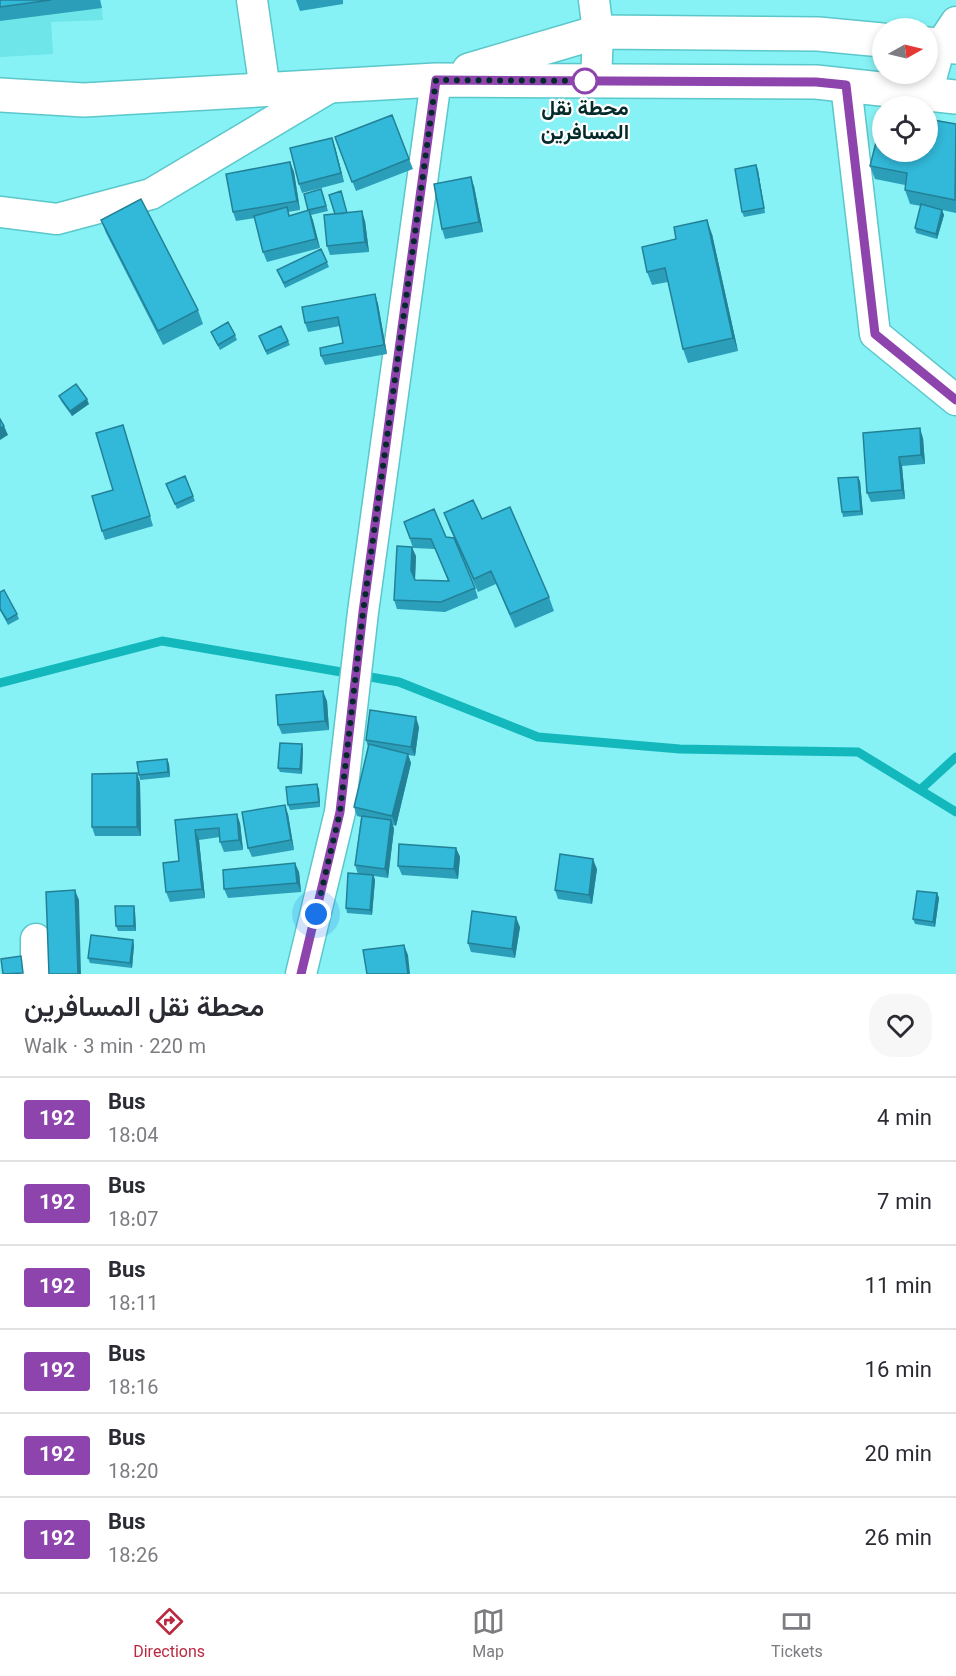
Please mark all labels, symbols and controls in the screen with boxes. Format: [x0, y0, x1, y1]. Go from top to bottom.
north arrow [872, 18, 938, 84]
map controls [872, 18, 938, 162]
marker: محطة نقل المسافرين [572, 68, 598, 94]
place label: محطة نقل المسافرين [541, 93, 629, 150]
button: locate [872, 96, 938, 162]
your location [301, 899, 331, 929]
text: محطة نقل المسافرين [24, 987, 264, 1031]
button: heart [869, 994, 932, 1057]
text: Walk · 3 min · 220 m [24, 1032, 206, 1064]
text: Bus [108, 1086, 146, 1121]
text: 4 min [877, 1102, 932, 1137]
text: 192 [39, 1103, 75, 1136]
text: 18:04 [108, 1121, 158, 1153]
text: Bus [108, 1170, 146, 1205]
text: 7 min [877, 1186, 932, 1221]
text: 192 [39, 1187, 75, 1220]
text: 18:07 [108, 1205, 158, 1237]
text: Bus [108, 1254, 146, 1289]
text: 11 min [865, 1270, 932, 1305]
text: 192 [39, 1271, 75, 1304]
text: 18:11 [108, 1289, 158, 1321]
text: Bus [108, 1338, 146, 1373]
text: 16 min [865, 1354, 932, 1389]
text: 192 [39, 1355, 75, 1388]
text: 18:16 [108, 1373, 158, 1405]
text: Bus [108, 1422, 146, 1457]
text: 20 min [865, 1438, 932, 1473]
text: 192 [39, 1439, 75, 1472]
text: 18:20 [108, 1457, 158, 1489]
text: Bus [108, 1506, 146, 1541]
text: 26 min [865, 1522, 932, 1557]
text: 192 [39, 1523, 75, 1556]
text: 18:26 [108, 1541, 158, 1573]
tab: Directions [133, 1605, 205, 1666]
tab: Map [472, 1605, 505, 1666]
tab: Tickets [771, 1605, 823, 1666]

